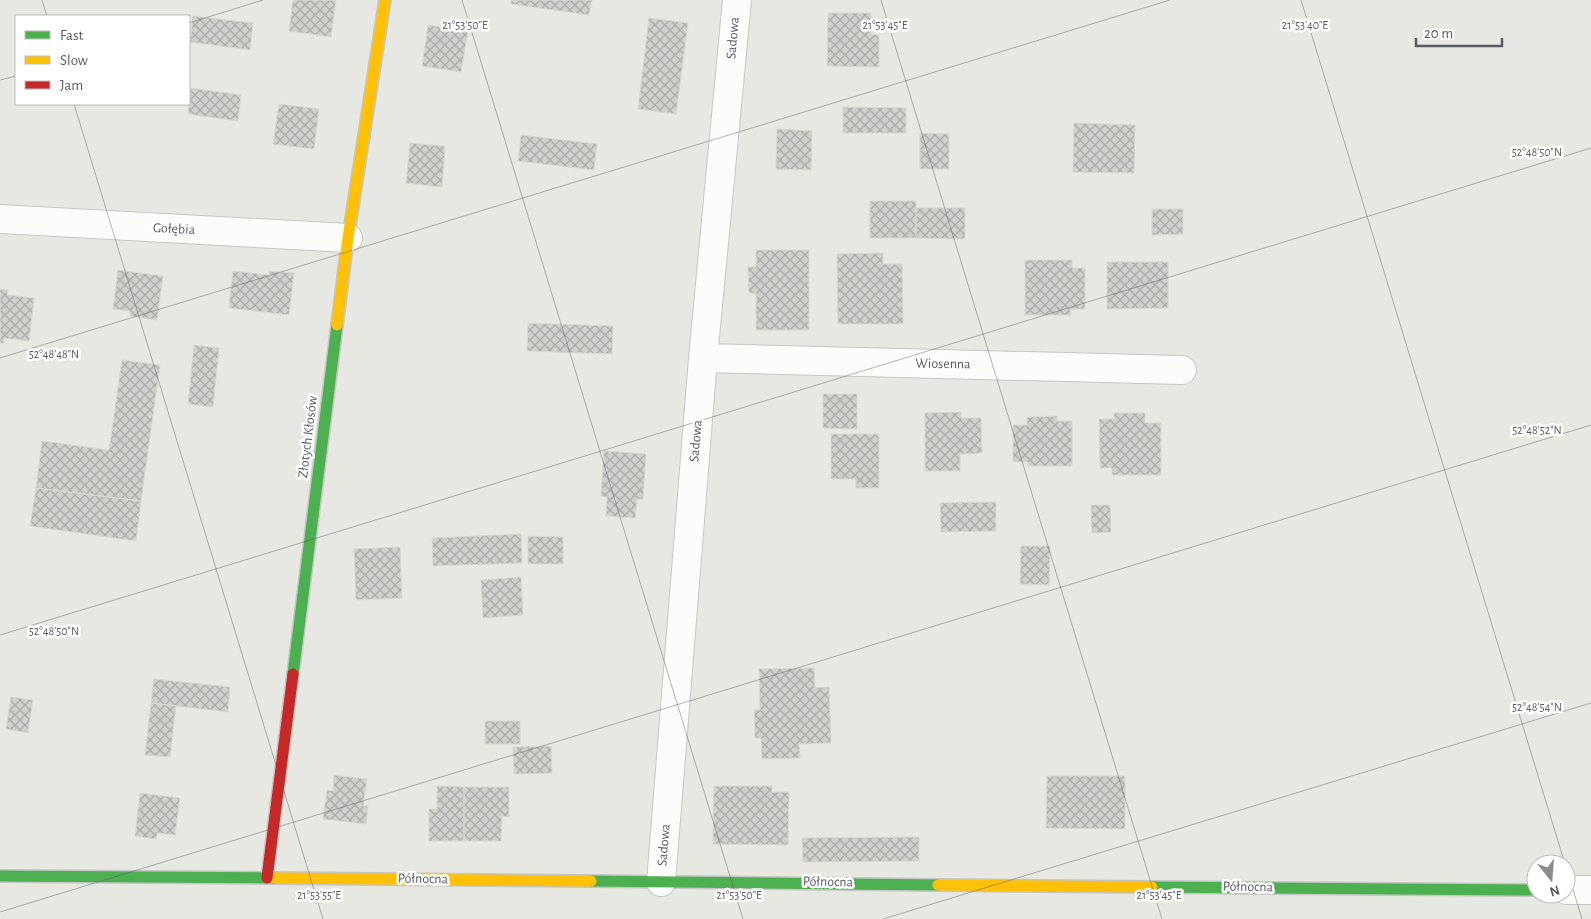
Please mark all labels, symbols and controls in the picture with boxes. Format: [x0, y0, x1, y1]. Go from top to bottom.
legend [15, 15, 190, 105]
scale bar [1416, 15, 1502, 47]
street label: Sadowa [724, 16, 742, 60]
text: 21°53'50"E [442, 19, 488, 31]
text: 21°53'45"E [863, 19, 908, 31]
text: 21°53'40"E [1282, 19, 1328, 31]
text: 20 m [1424, 26, 1453, 41]
text: Fast [60, 28, 84, 43]
text: Slow [60, 53, 88, 68]
text: Jam [60, 78, 83, 93]
text: 52°48'50"N [1512, 146, 1562, 158]
street label: Gołębia [153, 221, 196, 237]
text: 52°48'48"N [29, 348, 79, 360]
street label: Wiosenna [915, 357, 971, 371]
street label: Złotych Kłosów [296, 395, 320, 479]
street label: Sadowa [687, 419, 705, 463]
text: 52°48'52"N [1512, 424, 1562, 436]
text: 52°48'50"N [29, 625, 79, 637]
text: 52°48'54"N [1512, 701, 1562, 713]
street label: Sadowa [655, 823, 673, 867]
north arrow [1526, 854, 1576, 904]
street label: Północna [398, 872, 449, 886]
street label: Północna [803, 875, 854, 889]
street label: Północna [1223, 880, 1274, 894]
text: N [1548, 882, 1561, 899]
text: 21°53'55"E [297, 889, 341, 901]
text: 21°53'50"E [716, 889, 762, 901]
text: 21°53'45"E [1137, 889, 1182, 901]

